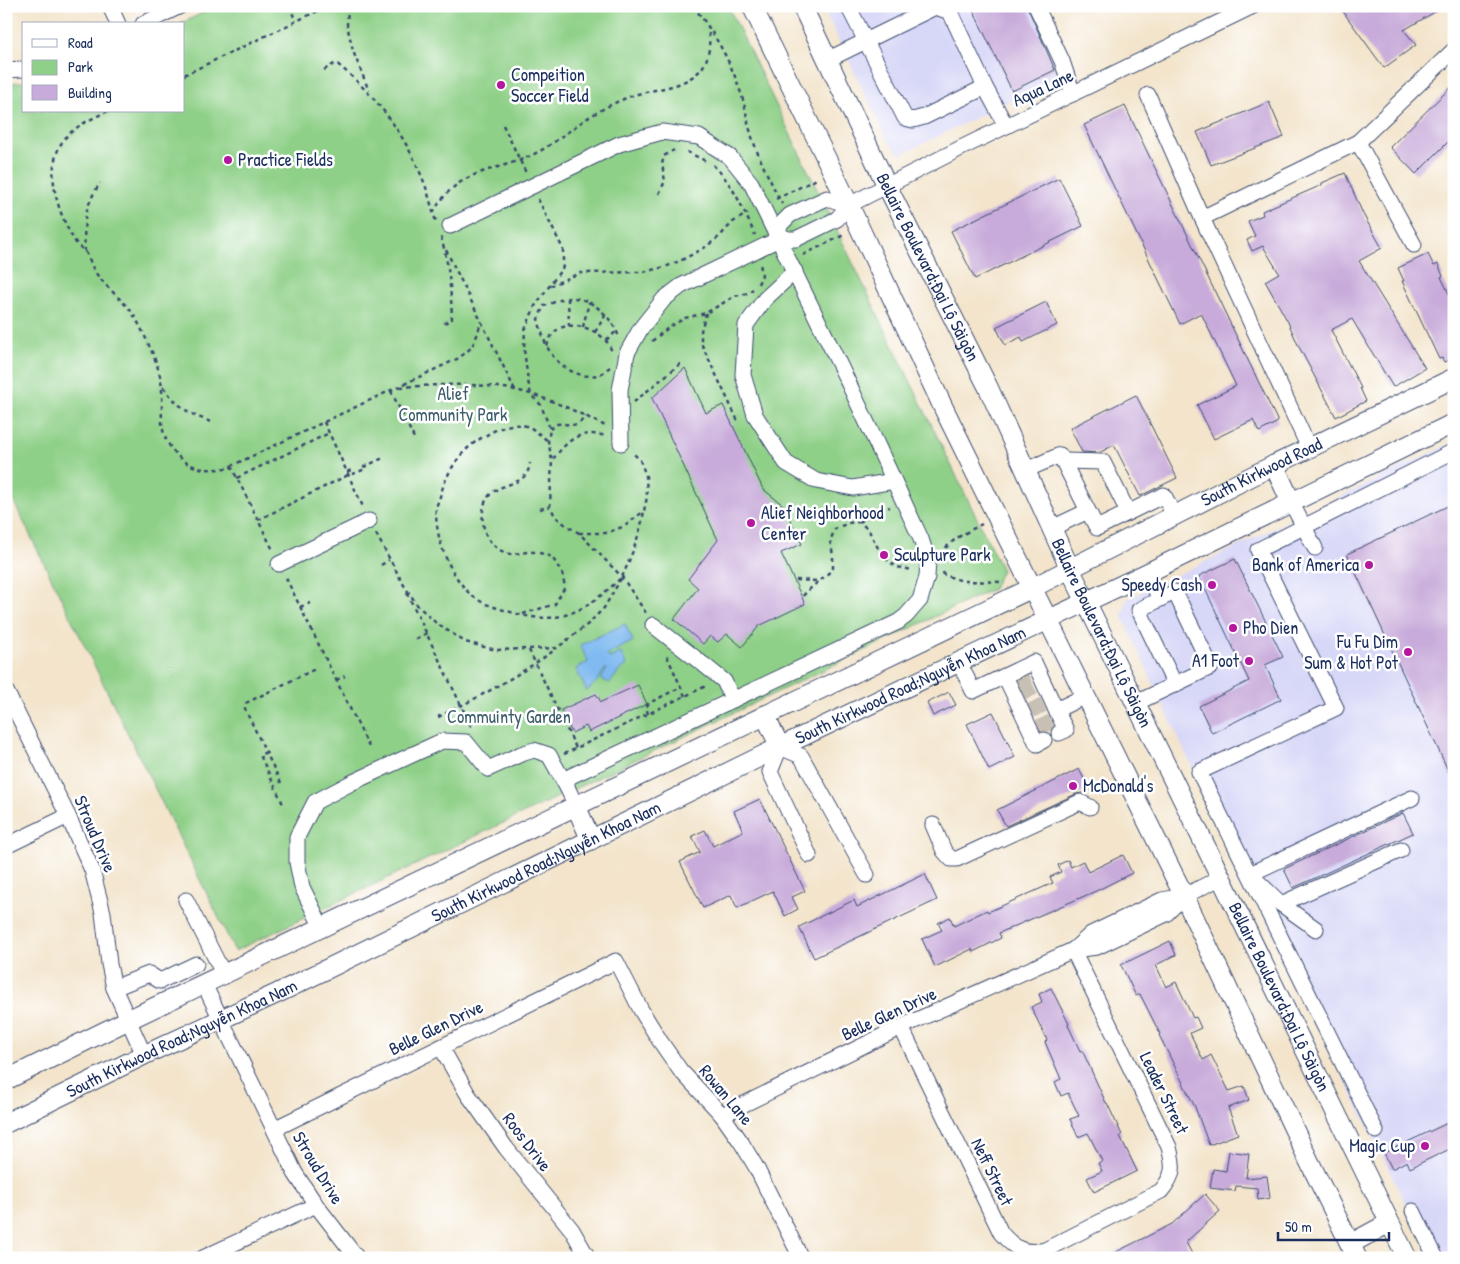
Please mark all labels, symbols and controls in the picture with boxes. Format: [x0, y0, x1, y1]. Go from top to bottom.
legend [22, 22, 185, 112]
text: Road [68, 32, 93, 53]
text: Park [68, 56, 93, 77]
place label: Compeition Soccer Field [511, 62, 588, 108]
street label: Aqua Lane [1008, 63, 1077, 113]
marker: Compeition Soccer Field [495, 79, 507, 91]
text: Building [68, 82, 112, 103]
place label: Practice Fields [238, 147, 333, 172]
marker: Practice Fields [222, 154, 234, 166]
street label: Bellaire Boulevard;Đại Lộ Sàigòn [871, 169, 986, 365]
park label: Alief Community Park [398, 381, 508, 427]
street label: South Kirkwood Road [1196, 431, 1326, 512]
place label: Alief Neighborhood Center [761, 500, 883, 546]
marker: Alief Neighborhood Center [745, 517, 757, 529]
street label: Bellaire Boulevard;Đại Lộ Sàigòn [1046, 534, 1159, 732]
place label: Sculpture Park [894, 542, 991, 567]
marker: Sculpture Park [878, 549, 890, 561]
place label: Bank of America [1252, 552, 1359, 577]
marker: Bank of America [1363, 559, 1375, 571]
place label: Speedy Cash [1122, 572, 1202, 597]
marker: Speedy Cash [1206, 579, 1218, 591]
place label: Pho Dien [1243, 615, 1299, 640]
street label: South Kirkwood Road;Nguyễn Khoa Nam [791, 619, 1030, 750]
marker: Pho Dien [1227, 622, 1239, 634]
place label: Fu Fu Dim Sum & Hot Pot [1304, 629, 1399, 675]
marker: Fu Fu Dim Sum & Hot Pot [1402, 646, 1414, 658]
place label: A1 Foot [1192, 648, 1240, 673]
marker: A1 Foot [1243, 655, 1255, 667]
park label: Commuinty Garden [447, 704, 571, 729]
place label: McDonald's [1083, 773, 1153, 798]
marker: McDonald's [1067, 780, 1079, 792]
street label: Stroud Drive [68, 792, 123, 876]
street label: South Kirkwood Road;Nguyễn Khoa Nam [427, 794, 665, 928]
street label: Bellaire Boulevard;Đại Lộ Sàigòn [1223, 898, 1337, 1095]
street label: South Kirkwood Road;Nguyễn Khoa Nam [62, 973, 301, 1103]
street label: Belle Glen Drive [837, 981, 940, 1046]
street label: Belle Glen Drive [384, 994, 487, 1061]
street label: Leader Street [1134, 1048, 1195, 1139]
street label: Rowan Lane [694, 1059, 759, 1130]
street label: Roos Drive [497, 1107, 558, 1176]
street label: Stroud Drive [287, 1127, 350, 1209]
place label: Magic Cup [1349, 1133, 1415, 1158]
street label: Neff Street [965, 1134, 1020, 1210]
marker: Magic Cup [1419, 1140, 1431, 1152]
scale bar [1278, 1209, 1389, 1241]
text: 50 m [1285, 1216, 1312, 1237]

